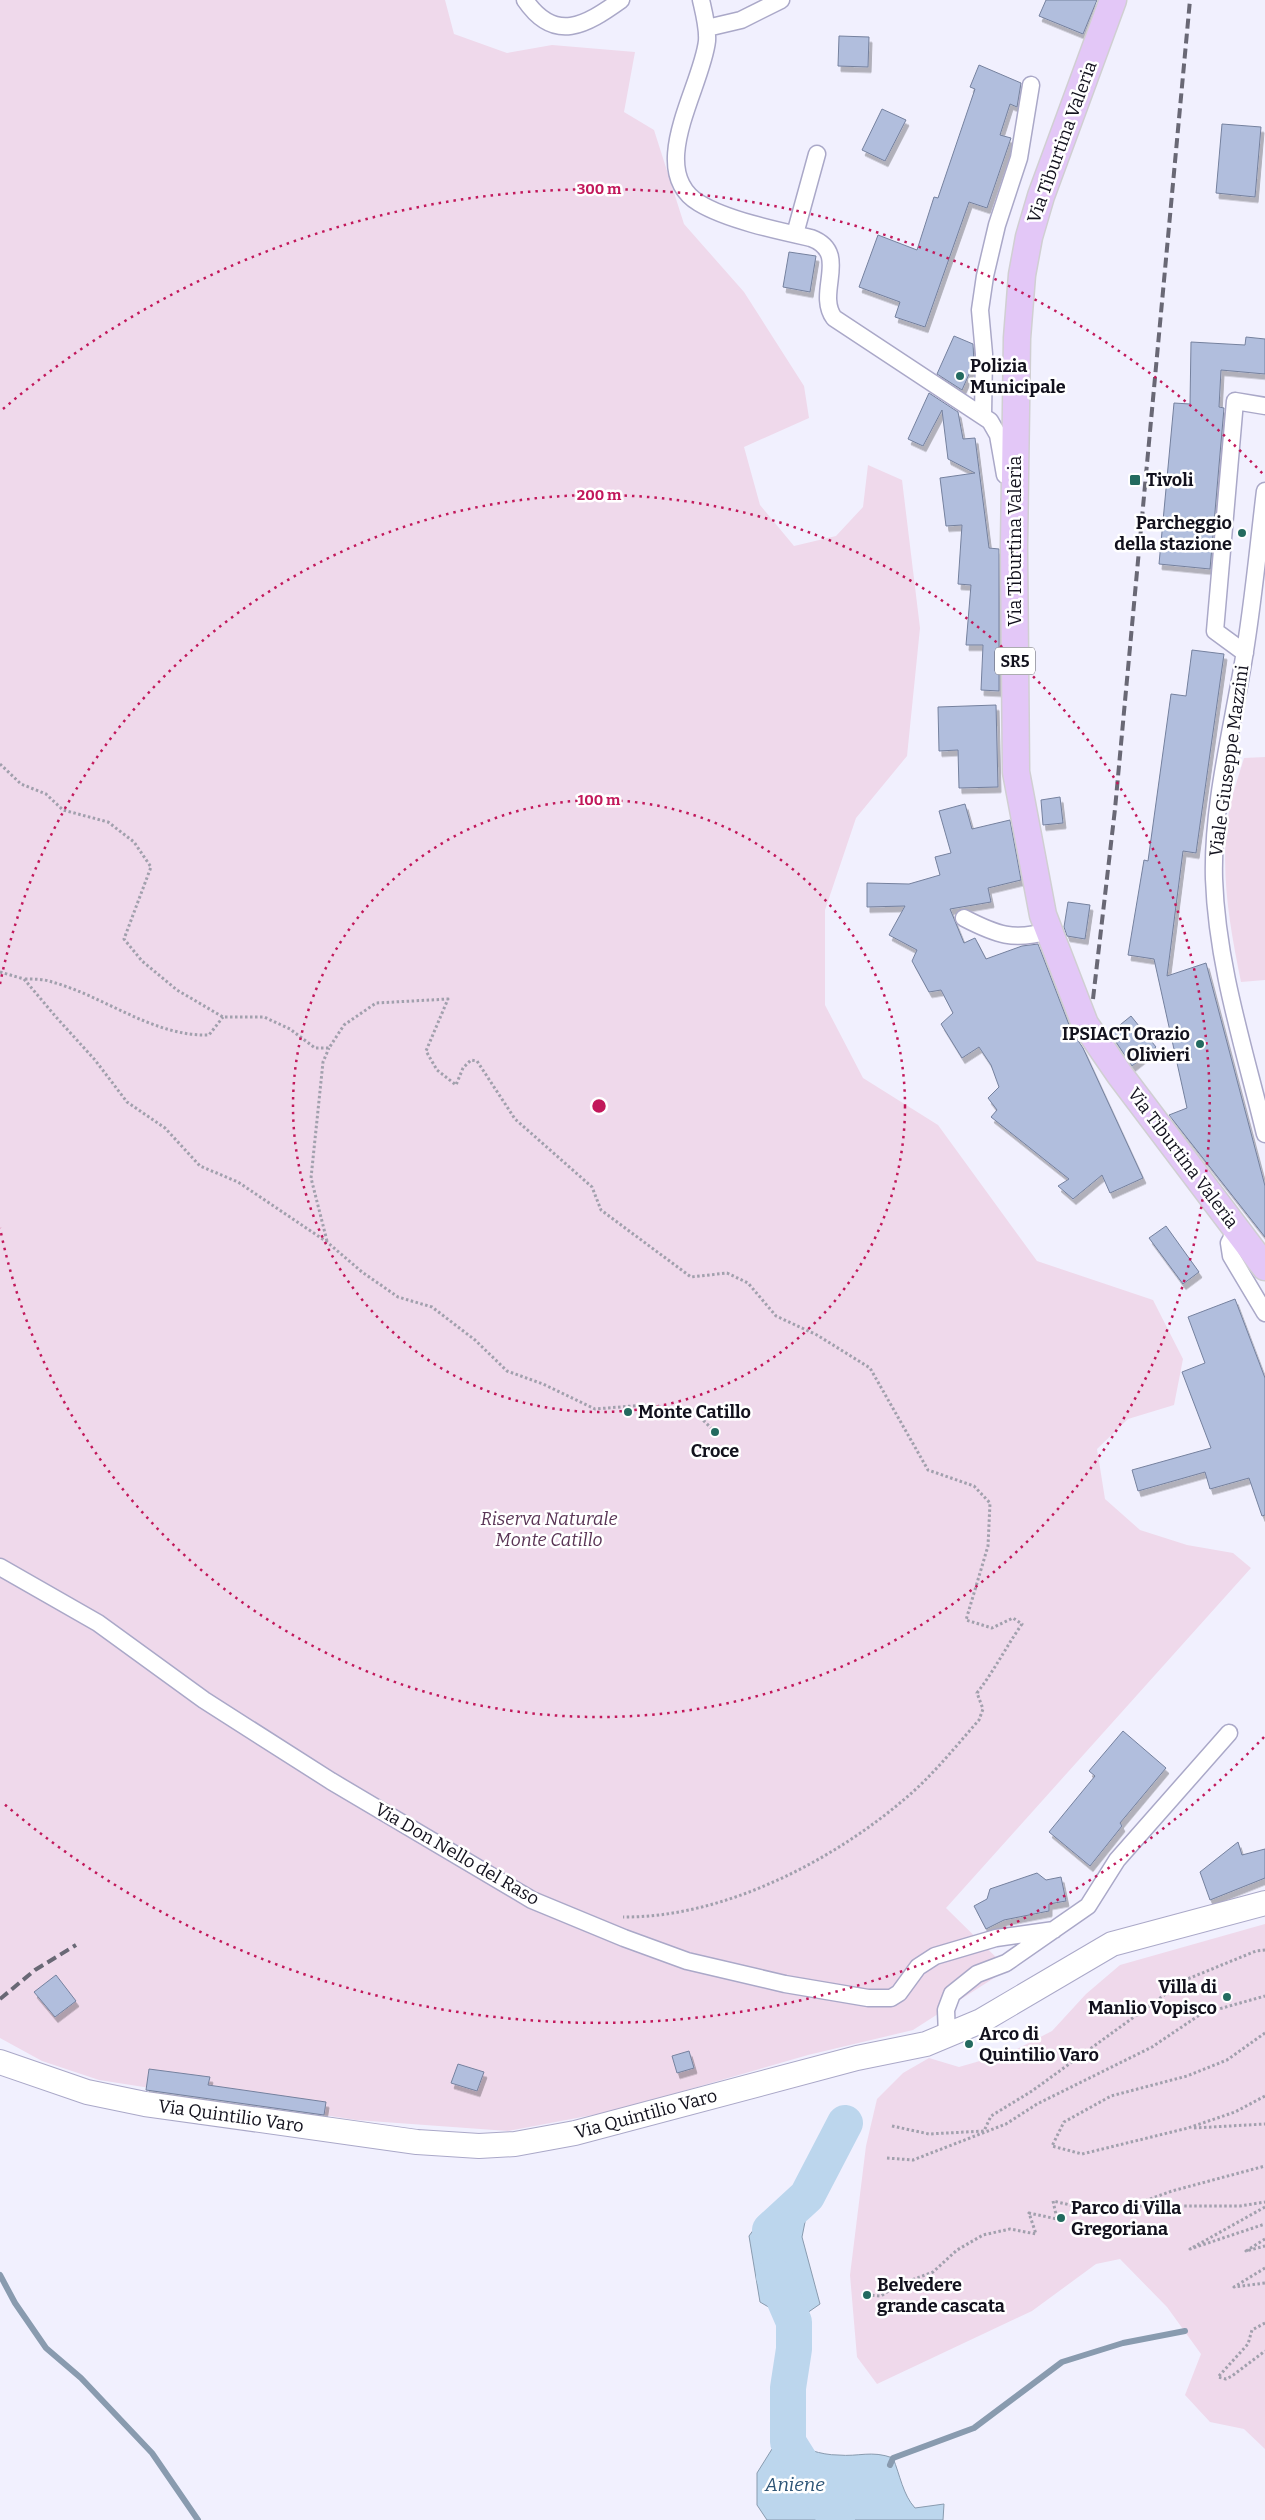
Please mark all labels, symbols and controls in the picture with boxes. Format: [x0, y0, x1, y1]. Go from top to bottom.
street label: Via Tiburtina Valeria [1023, 58, 1102, 226]
text: 300 m [577, 180, 622, 198]
place label: Polizia Municipale [970, 355, 1066, 398]
marker: Polizia Municipale [954, 370, 966, 382]
street label: Via Tiburtina Valeria [1004, 456, 1026, 626]
place label: Tivoli [1146, 469, 1194, 491]
marker: Tivoli [1128, 473, 1142, 487]
text: 200 m [577, 486, 622, 504]
place label: Parcheggio della stazione [1114, 512, 1232, 555]
marker: Parcheggio della stazione [1236, 527, 1248, 539]
road number: SR5 [995, 648, 1035, 674]
street label: Viale Giuseppe Mazzini [1205, 664, 1253, 858]
text: 100 m [578, 791, 621, 809]
place label: IPSIACT Orazio Olivieri [1062, 1023, 1190, 1066]
marker: IPSIACT Orazio Olivieri [1194, 1038, 1206, 1050]
street label: Via Tiburtina Valeria [1123, 1083, 1243, 1233]
centre of rings [590, 1097, 608, 1115]
place label: Monte Catillo [638, 1401, 751, 1423]
marker: Monte Catillo [622, 1406, 634, 1418]
marker: Croce [709, 1426, 721, 1438]
place label: Croce [691, 1440, 739, 1462]
park label: Riserva Naturale Monte Catillo [480, 1508, 618, 1551]
street label: Via Don Nello del Raso [371, 1798, 543, 1910]
place label: Villa di Manlio Vopisco [1088, 1976, 1217, 2019]
marker: Villa di Manlio Vopisco [1221, 1991, 1233, 2003]
place label: Arco di Quintilio Varo [979, 2023, 1099, 2066]
marker: Arco di Quintilio Varo [963, 2038, 975, 2050]
street label: Via Quintilio Varo [572, 2084, 720, 2144]
street label: Via Quintilio Varo [157, 2095, 305, 2137]
place label: Parco di Villa Gregoriana [1071, 2197, 1181, 2240]
marker: Parco di Villa Gregoriana [1055, 2212, 1067, 2224]
place label: Belvedere grande cascata [877, 2274, 1005, 2317]
marker: Belvedere grande cascata [861, 2289, 873, 2301]
water label: Aniene [764, 2473, 825, 2496]

